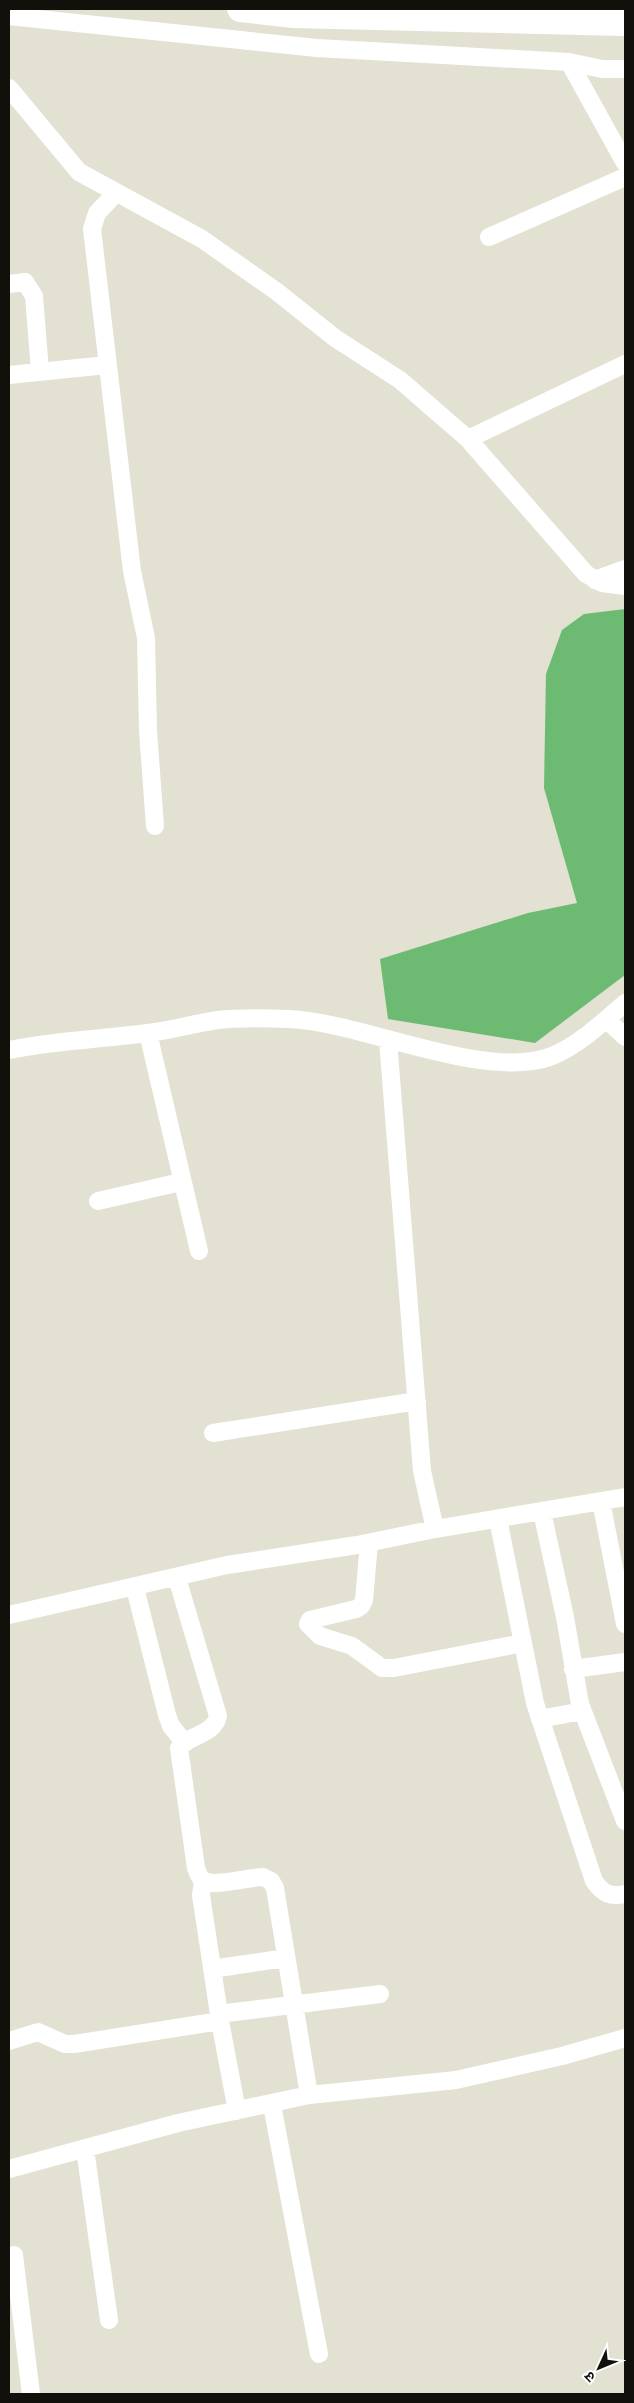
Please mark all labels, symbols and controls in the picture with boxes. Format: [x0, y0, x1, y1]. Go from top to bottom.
north arrow [574, 2343, 624, 2393]
text: उ [580, 2368, 598, 2386]

